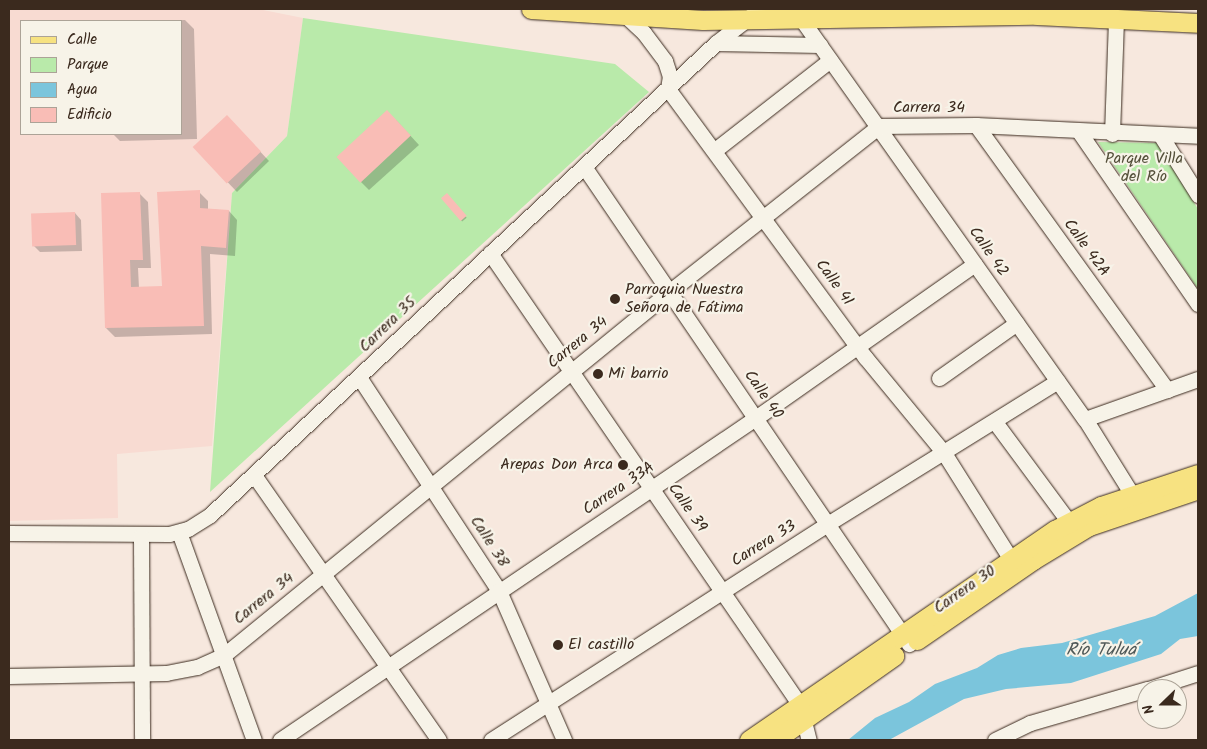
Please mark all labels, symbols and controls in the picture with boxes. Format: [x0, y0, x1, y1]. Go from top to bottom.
legend [20, 20, 182, 135]
text: Calle [67, 28, 97, 52]
text: Parque [67, 53, 108, 77]
text: Agua [67, 78, 98, 102]
street label: Carrera 34 [893, 98, 965, 118]
text: Edificio [67, 103, 112, 127]
park label: Parque Villa del Río [1105, 149, 1183, 187]
street label: Calle 42A [1059, 216, 1113, 280]
street label: Calle 42 [964, 223, 1012, 281]
street label: Calle 41 [811, 256, 857, 310]
place label: Parroquia Nuestra Señora de Fátima [625, 280, 744, 318]
street label: Carrera 35 [355, 293, 421, 357]
marker: Parroquia Nuestra Señora de Fátima [609, 293, 621, 305]
street label: Carrera 34 [544, 313, 612, 373]
place label: Mi barrio [608, 364, 668, 384]
street label: Calle 40 [739, 367, 787, 423]
marker: Mi barrio [592, 368, 604, 380]
place label: Arepas Don Arca [500, 455, 613, 475]
street label: Carrera 33A [580, 458, 658, 520]
marker: Arepas Don Arca [617, 459, 629, 471]
street label: Calle 39 [663, 480, 711, 536]
street label: Calle 38 [465, 513, 513, 571]
street label: Carrera 33 [728, 517, 800, 571]
street label: Carrera 30 [930, 562, 1000, 618]
street label: Carrera 34 [230, 569, 298, 629]
place label: El castillo [568, 635, 634, 655]
marker: El castillo [552, 639, 564, 651]
water label: Río Tuluá [1066, 640, 1136, 662]
north arrow [1137, 679, 1187, 729]
text: N [1137, 701, 1161, 717]

